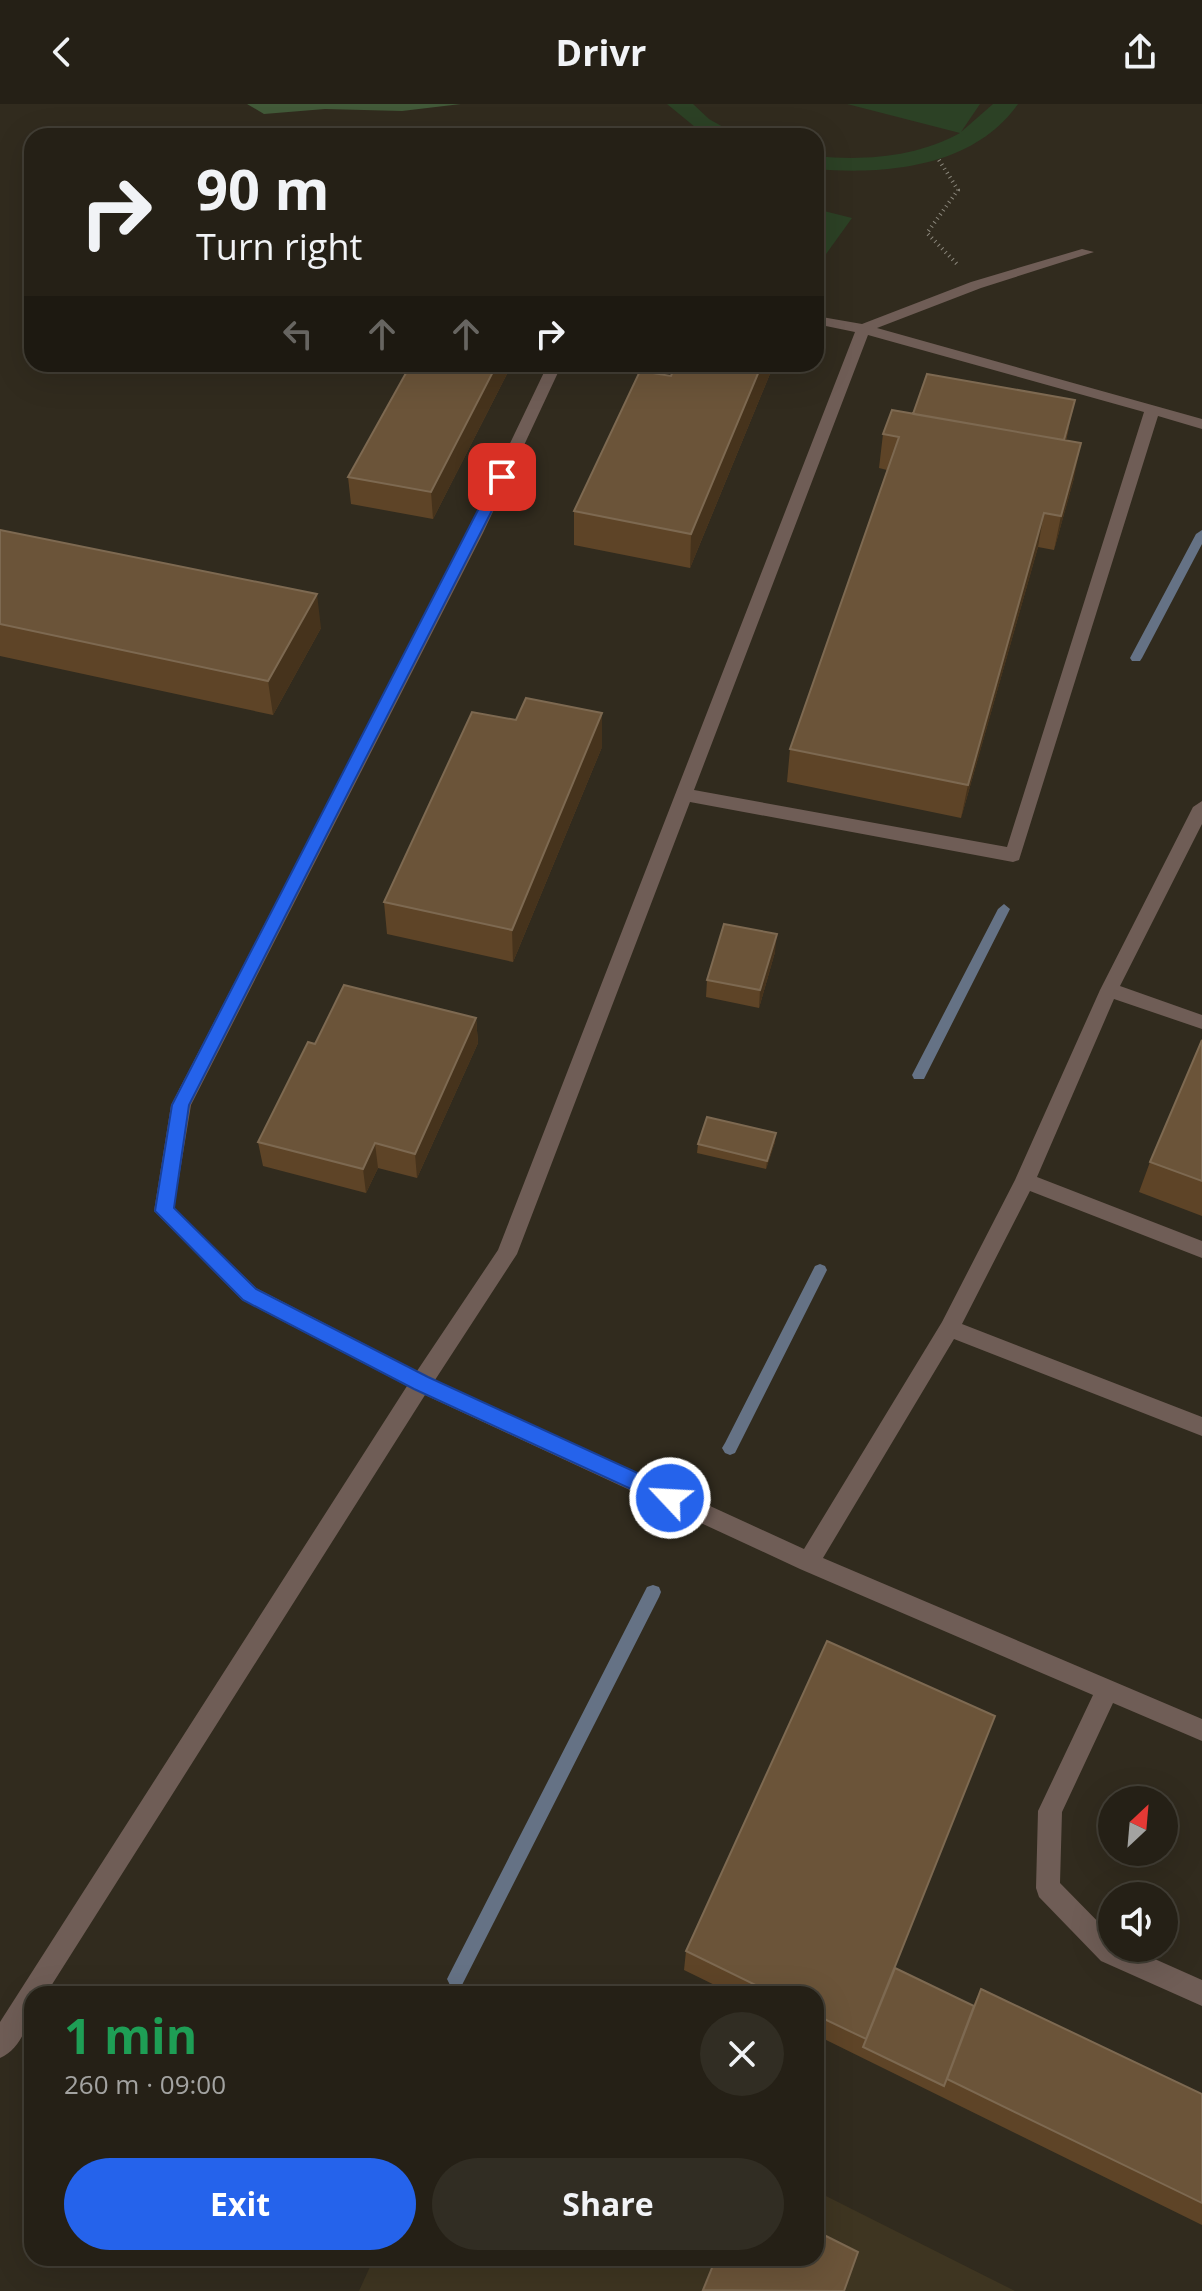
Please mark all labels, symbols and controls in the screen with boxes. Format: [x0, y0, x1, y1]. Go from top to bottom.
text: Drivr [556, 28, 646, 77]
icon: back [40, 30, 84, 74]
icon: share [1118, 30, 1162, 74]
text: 90 m [196, 150, 330, 226]
icon: right [64, 160, 168, 264]
text: Turn right [196, 222, 362, 271]
icon: left [276, 312, 320, 356]
icon: ahead [360, 312, 404, 356]
icon: ahead [444, 312, 488, 356]
icon: right [528, 312, 572, 356]
pin [468, 443, 536, 511]
icon: arrive [480, 455, 524, 499]
position arrow [628, 1456, 712, 1540]
north arrow [1098, 1786, 1178, 1866]
map controls [1098, 1786, 1178, 1962]
button: sound [1098, 1882, 1178, 1962]
text: 1 min [64, 2003, 197, 2068]
button: close [700, 2012, 784, 2096]
text: 260 m · 09:00 [64, 2066, 226, 2102]
button: Exit [64, 2158, 416, 2250]
button: Share [432, 2158, 784, 2250]

